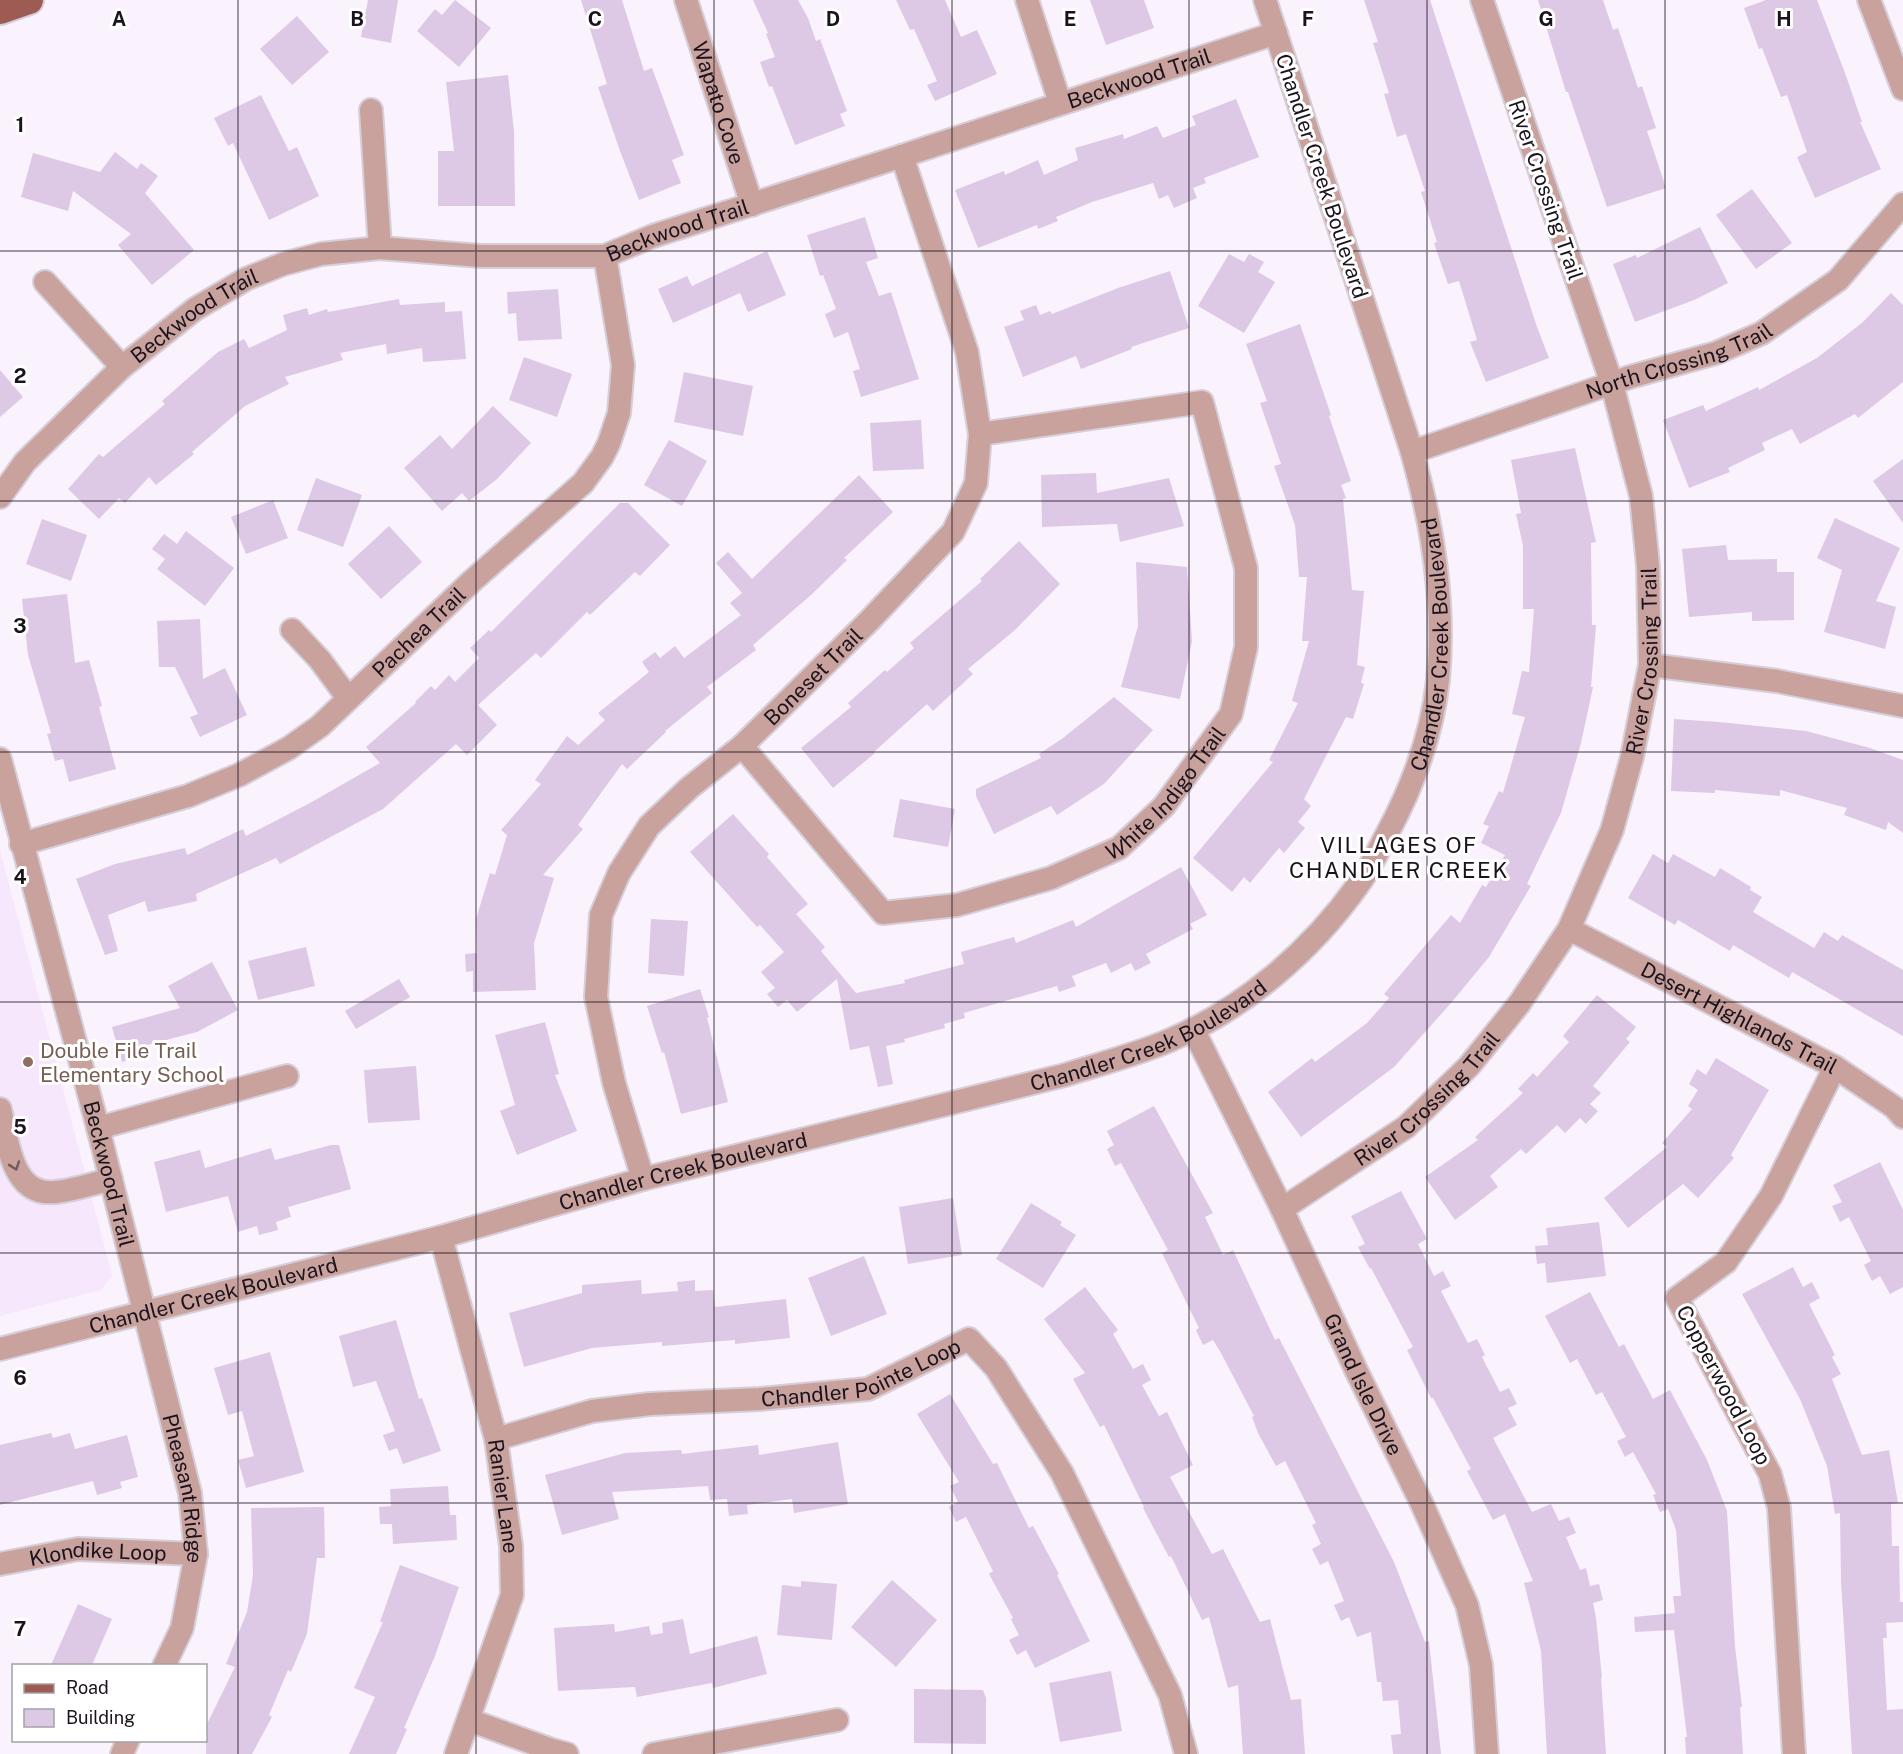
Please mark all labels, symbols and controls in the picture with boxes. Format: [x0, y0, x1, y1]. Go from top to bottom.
text: A [112, 7, 126, 31]
text: B [350, 7, 364, 31]
text: C [588, 7, 602, 31]
text: D [826, 7, 840, 31]
text: E [1064, 7, 1076, 31]
text: F [1302, 7, 1314, 31]
text: G [1538, 7, 1554, 31]
text: H [1776, 7, 1792, 31]
street label: Wapato Cove [688, 38, 751, 167]
street label: Beckwood Trail [1064, 43, 1214, 113]
street label: Chandler Creek Boulevard [1271, 51, 1373, 301]
street label: River Crossing Trail [1503, 97, 1589, 283]
text: 1 [16, 113, 24, 137]
street label: Beckwood Trail [602, 194, 752, 267]
street label: Beckwood Trail [125, 263, 262, 368]
street label: North Crossing Trail [1582, 317, 1777, 404]
text: 2 [14, 364, 26, 388]
street label: Chandler Creek Boulevard [1404, 516, 1453, 774]
street label: River Crossing Trail [1620, 567, 1663, 757]
street label: Pachea Trail [367, 582, 471, 682]
text: 3 [13, 614, 27, 638]
street label: Boneset Trail [758, 622, 867, 730]
street label: White Indigo Trail [1102, 721, 1230, 865]
district label: VILLAGES OF CHANDLER CREEK [1289, 832, 1509, 883]
text: 4 [13, 865, 27, 889]
street label: Desert Highlands Trail [1637, 956, 1842, 1079]
street label: Chandler Creek Boulevard [1027, 974, 1271, 1096]
street label: River Crossing Trail [1349, 1026, 1505, 1171]
place label: Double File Trail Elementary School [40, 1038, 224, 1087]
marker: Double File Trail Elementary School [21, 1055, 35, 1069]
street label: Beckwood Trail [79, 1098, 140, 1250]
text: 5 [13, 1115, 27, 1139]
street label: Chandler Creek Boulevard [556, 1126, 810, 1215]
one-way arrow [8, 1160, 21, 1170]
street label: Chandler Creek Boulevard [86, 1251, 340, 1338]
street label: Copperwood Loop [1671, 1301, 1777, 1469]
street label: Grand Isle Drive [1319, 1309, 1408, 1459]
street label: Chandler Pointe Loop [760, 1333, 964, 1411]
text: 6 [13, 1366, 27, 1390]
street label: Pheasant Ridge [158, 1411, 209, 1566]
street label: Ranier Lane [484, 1437, 524, 1554]
street label: Klondike Loop [27, 1536, 167, 1571]
text: 7 [14, 1617, 26, 1641]
legend [12, 1664, 207, 1742]
text: Road [66, 1677, 109, 1698]
text: Building [66, 1707, 135, 1728]

